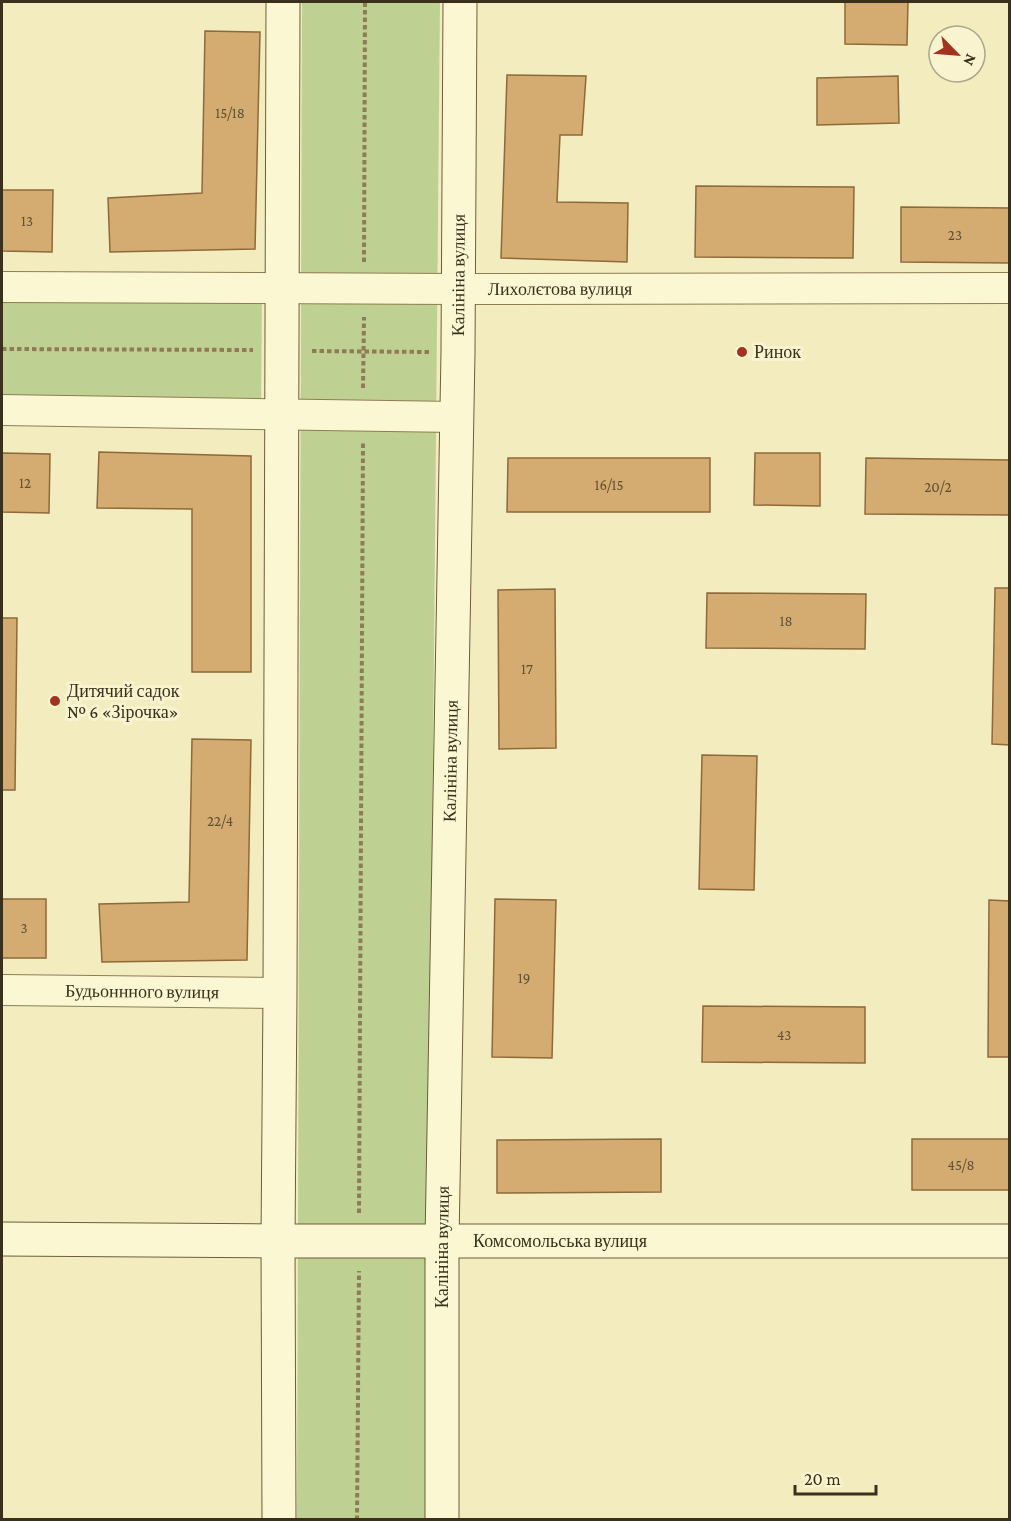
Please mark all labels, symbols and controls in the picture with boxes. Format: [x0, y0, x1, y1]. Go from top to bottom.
north arrow [927, 24, 987, 84]
text: N [960, 52, 980, 69]
house number: 15/18 [215, 105, 245, 121]
house number: 13 [21, 213, 33, 229]
street label: Калініна вулиця [448, 214, 469, 336]
house number: 23 [948, 227, 962, 243]
street label: Лихолєтова вулиця [488, 279, 632, 299]
place label: Ринок [754, 342, 801, 362]
marker: Ринок [735, 345, 749, 359]
house number: 12 [19, 475, 31, 491]
house number: 16/15 [594, 477, 624, 493]
house number: 20/2 [924, 479, 952, 495]
house number: 18 [779, 613, 793, 629]
house number: 17 [521, 661, 533, 677]
place label: Дитячий садок № 6 «Зірочка» [67, 681, 180, 722]
marker: Дитячий садок № 6 «Зірочка» [48, 694, 62, 708]
street label: Калініна вулиця [440, 700, 462, 822]
house number: 22/4 [207, 813, 233, 829]
house number: 3 [20, 920, 28, 936]
house number: 19 [518, 970, 530, 986]
street label: Будьоннного вулиця [65, 981, 219, 1002]
house number: 43 [777, 1027, 791, 1043]
house number: 45/8 [947, 1157, 975, 1173]
street label: Калініна вулиця [432, 1186, 453, 1308]
street label: Комсомольська вулиця [473, 1231, 647, 1251]
scale bar [795, 1458, 876, 1496]
text: 20 m [804, 1469, 841, 1489]

